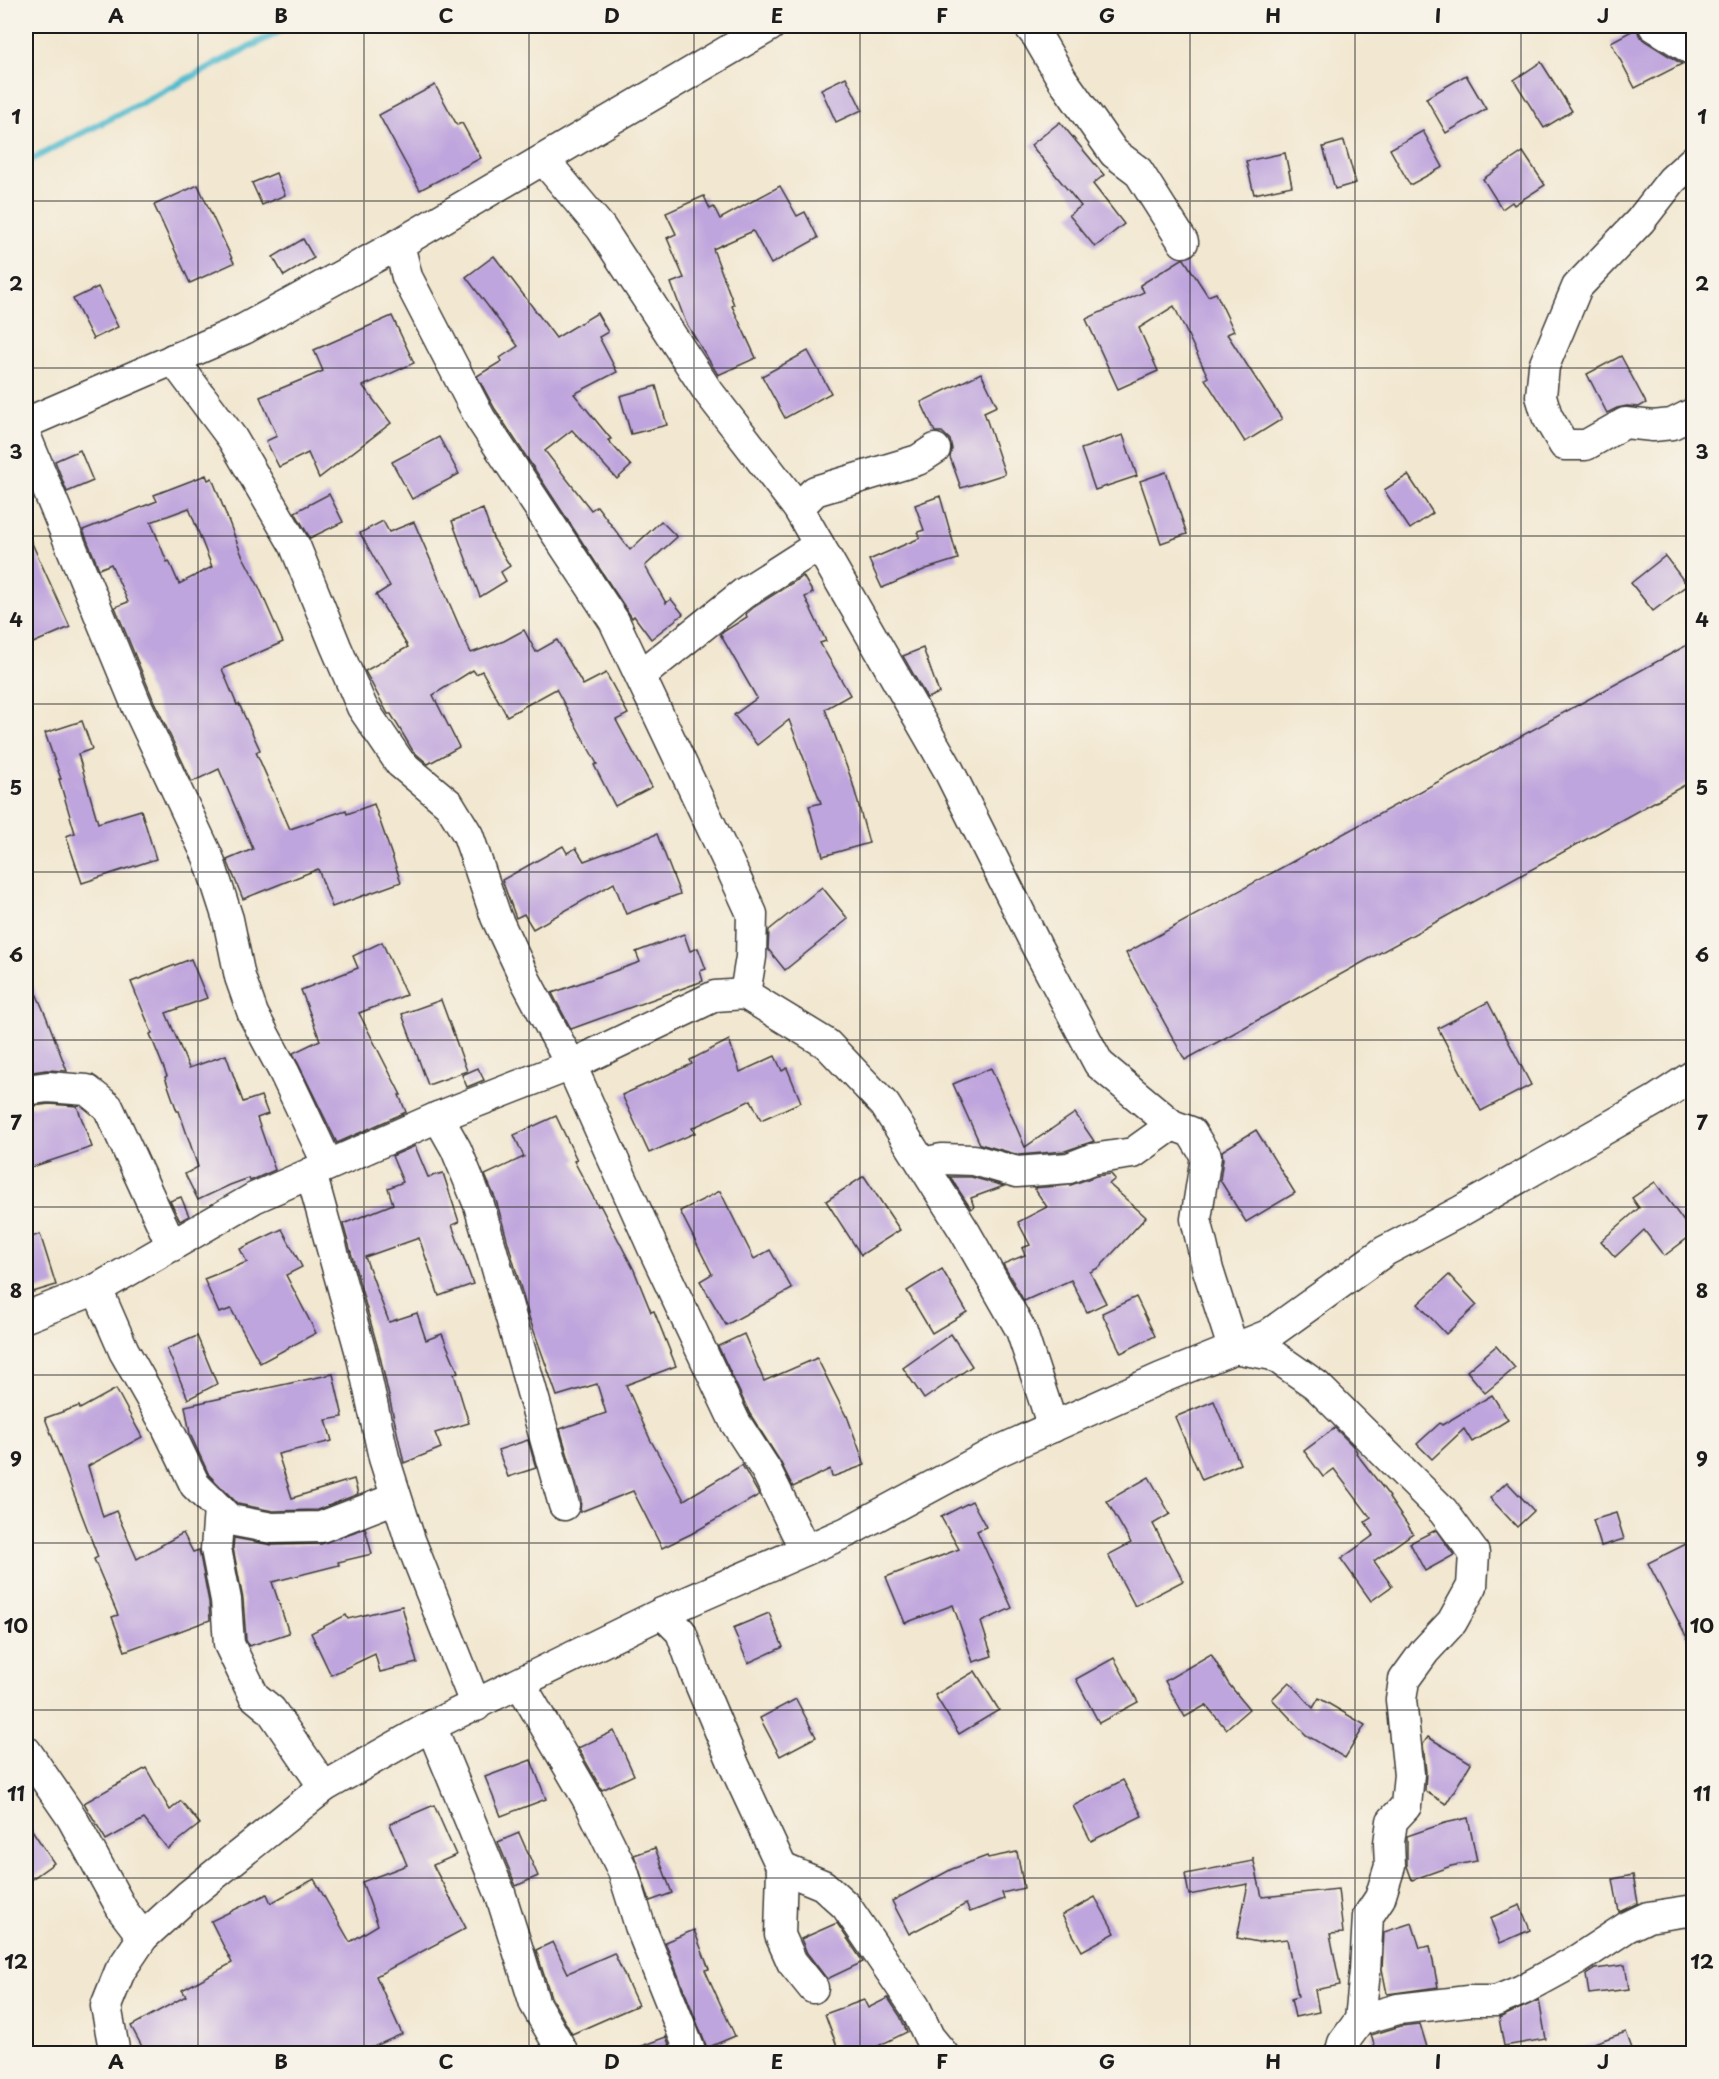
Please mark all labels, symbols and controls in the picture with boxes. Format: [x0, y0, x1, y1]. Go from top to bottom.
text: A [108, 0, 124, 30]
text: B [274, 0, 288, 30]
text: C [438, 0, 454, 30]
text: D [604, 0, 620, 30]
text: E [771, 0, 783, 30]
text: F [936, 0, 948, 30]
text: G [1099, 0, 1115, 30]
text: H [1265, 0, 1281, 30]
text: I [1435, 0, 1441, 30]
text: J [1597, 0, 1609, 30]
text: 1 [11, 101, 21, 131]
text: 1 [1697, 101, 1707, 131]
text: 2 [9, 268, 23, 298]
text: 2 [1695, 268, 1709, 298]
text: 3 [9, 436, 23, 466]
text: 3 [1695, 436, 1709, 466]
text: 4 [9, 604, 23, 634]
text: 4 [1695, 604, 1709, 634]
text: 5 [10, 772, 22, 802]
text: 5 [1696, 772, 1708, 802]
text: 6 [9, 939, 23, 969]
text: 6 [1695, 939, 1709, 969]
text: 7 [10, 1107, 22, 1137]
text: 7 [1696, 1107, 1708, 1137]
text: 8 [10, 1275, 22, 1305]
text: 8 [1696, 1275, 1708, 1305]
text: 9 [10, 1443, 22, 1473]
text: 9 [1696, 1443, 1708, 1473]
text: 10 [4, 1610, 28, 1640]
text: 10 [1690, 1610, 1714, 1640]
text: 11 [7, 1778, 25, 1808]
text: 11 [1693, 1778, 1711, 1808]
text: 12 [4, 1946, 28, 1976]
text: 12 [1690, 1946, 1714, 1976]
text: A [108, 2046, 124, 2076]
text: B [274, 2046, 288, 2076]
text: C [438, 2046, 454, 2076]
text: D [604, 2046, 620, 2076]
text: E [771, 2046, 783, 2076]
text: F [936, 2046, 948, 2076]
text: G [1099, 2046, 1115, 2076]
text: H [1265, 2046, 1281, 2076]
text: I [1435, 2046, 1441, 2076]
text: J [1597, 2046, 1609, 2076]

